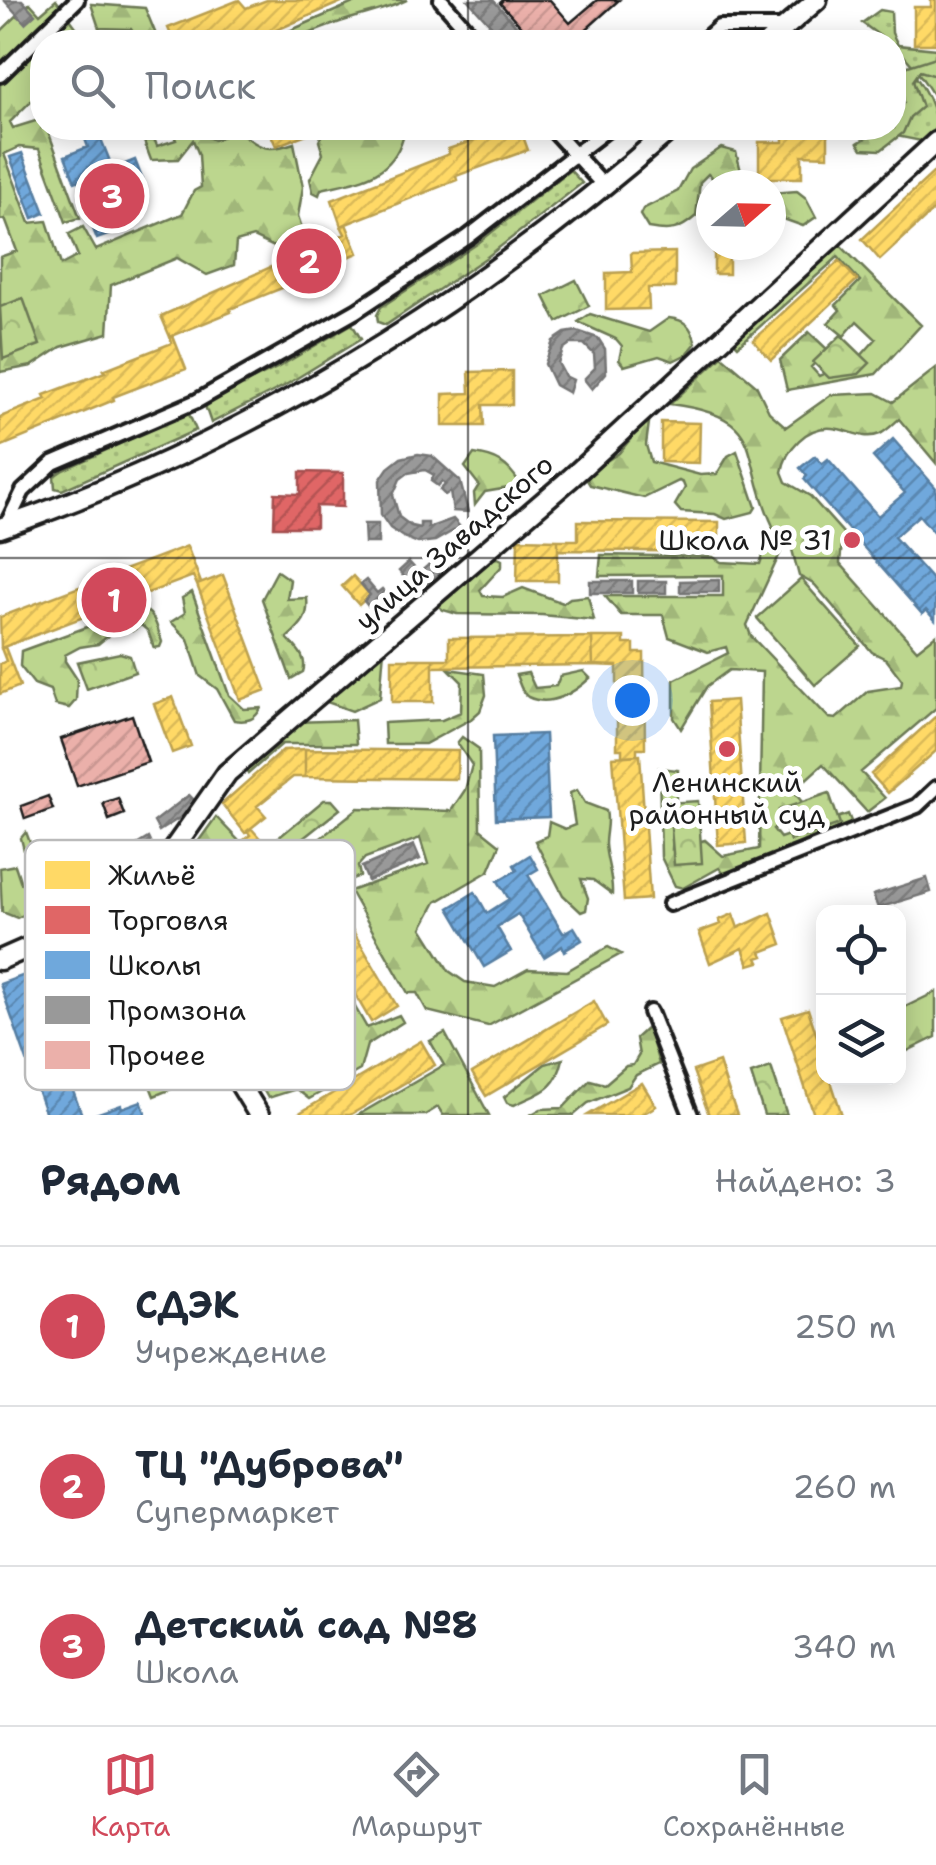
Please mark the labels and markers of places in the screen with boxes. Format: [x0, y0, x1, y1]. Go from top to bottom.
pin: 3 [80, 158, 144, 234]
pin: 2 [276, 224, 342, 298]
place label: Школа № 31 [659, 521, 832, 559]
marker: Школа № 31 [841, 529, 863, 551]
pin: 1 [82, 562, 146, 638]
marker: Ленинский районный суд [716, 738, 738, 760]
place label: Ленинский районный суд [629, 763, 826, 833]

